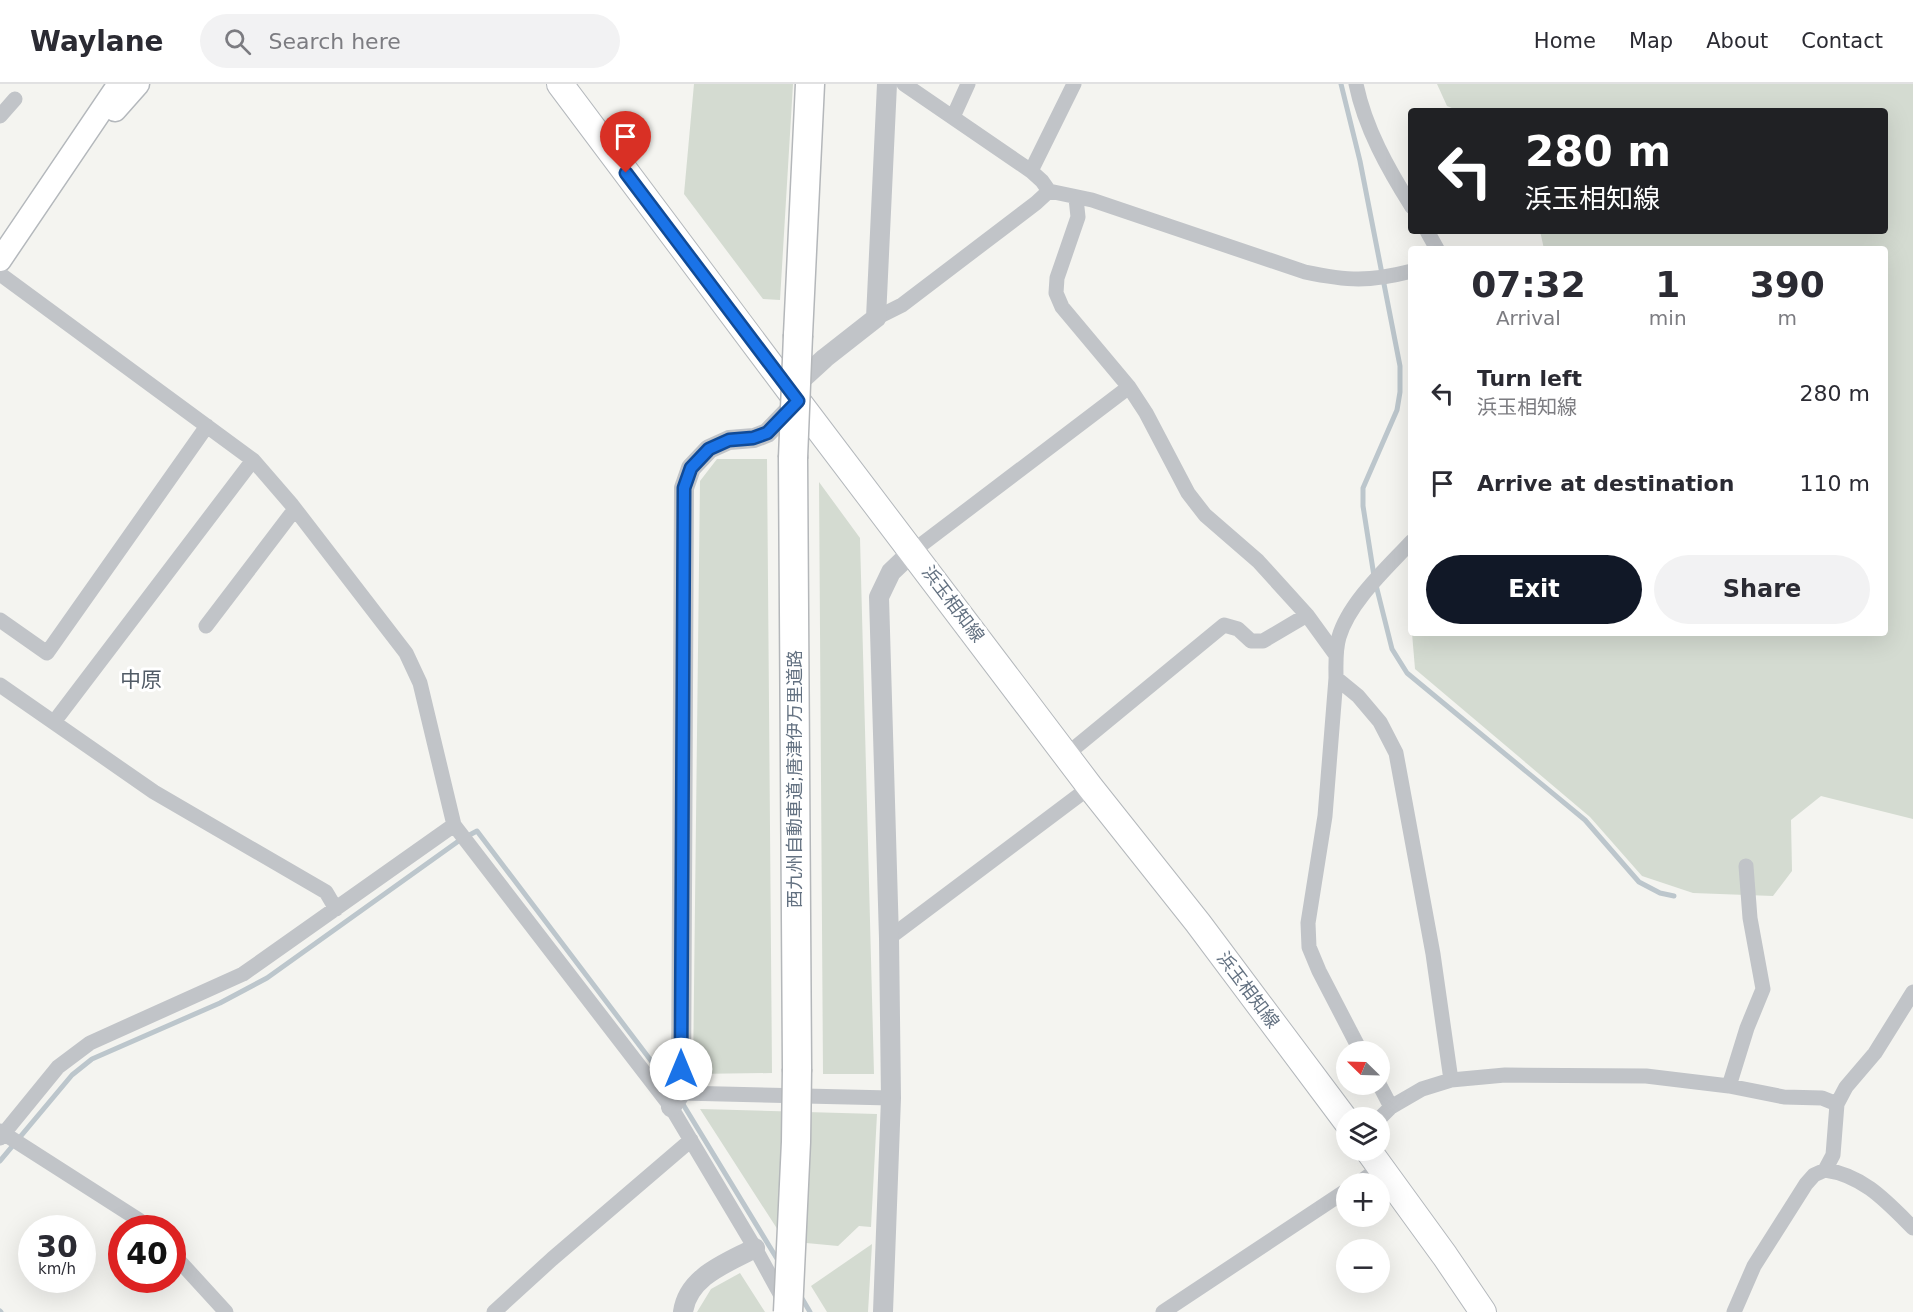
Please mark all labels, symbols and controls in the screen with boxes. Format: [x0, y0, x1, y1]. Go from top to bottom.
search box [200, 14, 620, 68]
text: Waylane [30, 25, 164, 58]
icon: search [221, 25, 254, 58]
text: Search here [269, 29, 401, 54]
text: Home [1534, 29, 1596, 53]
text: Map [1629, 29, 1673, 53]
text: About [1706, 29, 1768, 53]
text: Contact [1801, 29, 1883, 53]
pin [600, 111, 651, 173]
icon: arrive [609, 120, 642, 153]
text: 280 m [1525, 127, 1671, 176]
icon: left [1426, 132, 1504, 210]
text: 浜玉相知線 [1525, 183, 1660, 214]
text: 07:32 [1471, 264, 1586, 305]
text: 1 [1655, 264, 1680, 305]
text: 390 [1750, 264, 1825, 305]
text: Arrival [1496, 306, 1561, 330]
text: min [1649, 306, 1687, 330]
text: m [1778, 306, 1797, 330]
text: Turn left [1477, 366, 1582, 391]
icon: left [1426, 377, 1459, 410]
text: 280 m [1800, 381, 1870, 406]
text: 浜玉相知線 [1477, 395, 1577, 419]
icon: arrive [1426, 467, 1459, 500]
text: Arrive at destination [1477, 471, 1734, 496]
text: 110 m [1800, 471, 1870, 496]
button: Exit [1426, 555, 1642, 624]
button: Share [1654, 555, 1870, 624]
street label: 浜玉相知線 [918, 561, 989, 646]
street label: 西九州自動車道;唐津伊万里道路 [784, 650, 805, 908]
district label: 中原 [120, 668, 162, 692]
street label: 浜玉相知線 [1213, 947, 1284, 1032]
position arrow [649, 1037, 713, 1101]
north arrow [1336, 1041, 1390, 1095]
map controls [1336, 1041, 1390, 1293]
button: layers [1336, 1107, 1390, 1161]
button: + [1336, 1173, 1390, 1227]
speed limit sign: 40 [108, 1215, 186, 1293]
text: 30 [36, 1229, 78, 1264]
button: − [1336, 1239, 1390, 1293]
text: km/h [38, 1260, 76, 1278]

